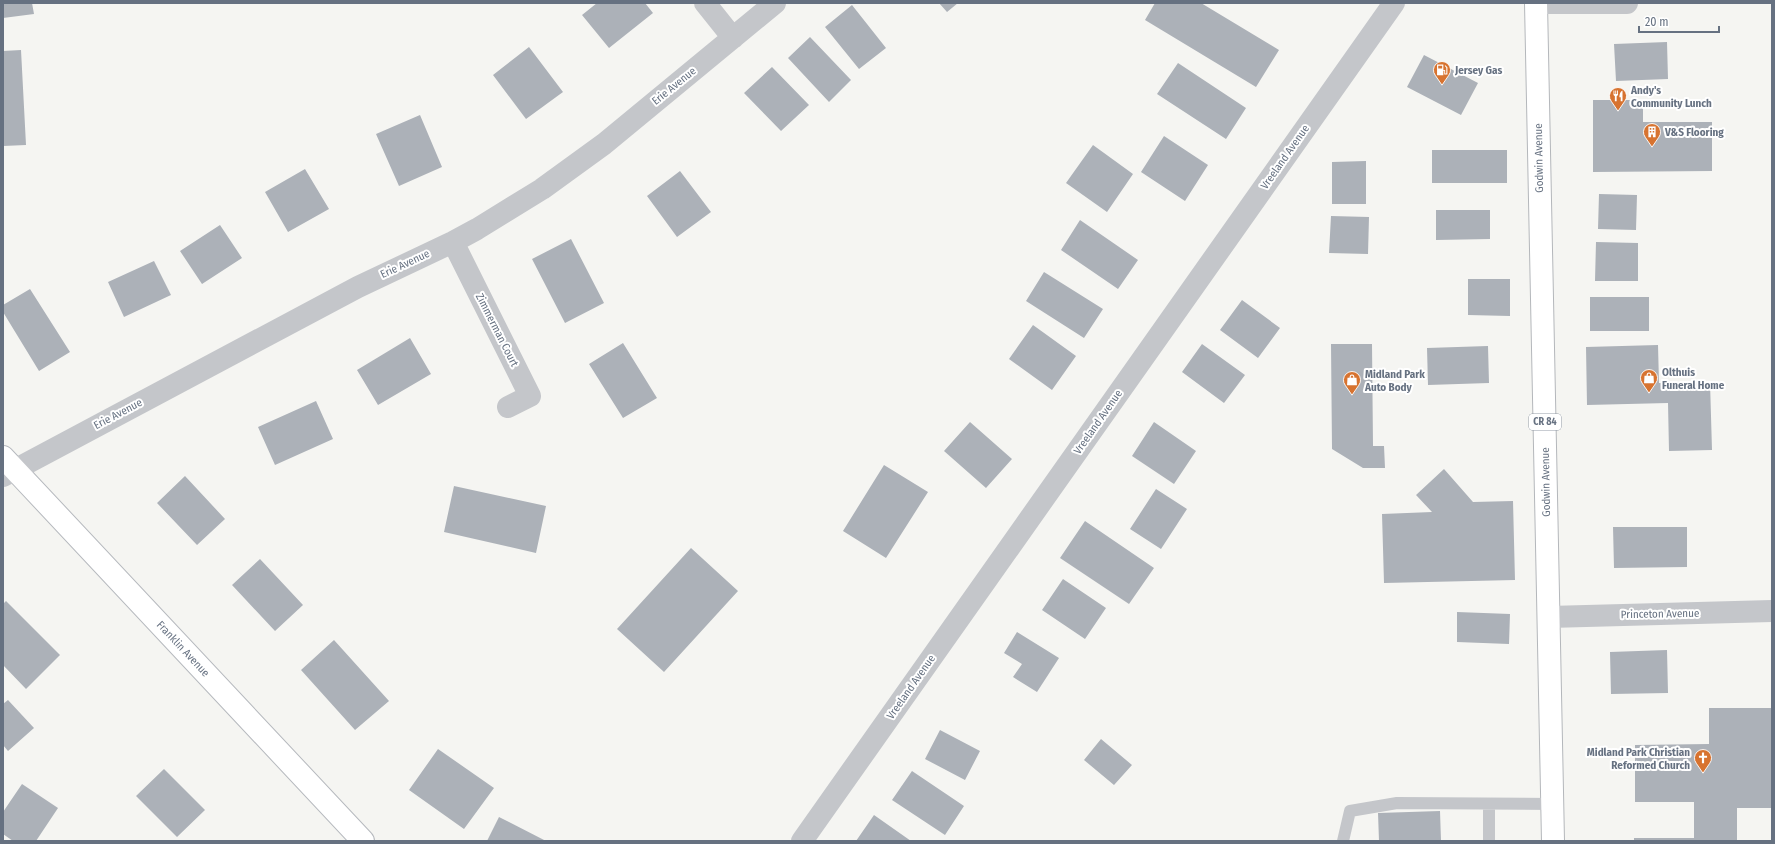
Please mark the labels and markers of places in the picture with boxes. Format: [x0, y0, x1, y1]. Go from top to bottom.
fuel station icon: Jersey Gas [1432, 60, 1452, 85]
place label: Jersey Gas [1454, 64, 1502, 77]
place label: Andy's Community Lunch [1630, 84, 1712, 110]
restaurant icon: Andy's Community Lunch [1608, 86, 1628, 111]
building icon: V&S Flooring [1642, 122, 1662, 147]
place label: V&S Flooring [1664, 126, 1724, 139]
place label: Olthuis Funeral Home [1662, 366, 1725, 392]
place label: Midland Park Auto Body [1364, 368, 1425, 394]
shop icon: Olthuis Funeral Home [1639, 368, 1659, 393]
shop icon: Midland Park Auto Body [1342, 370, 1362, 395]
place label: Midland Park Christian Reformed Church [1587, 746, 1690, 772]
church icon: Midland Park Christian Reformed Church [1693, 748, 1713, 773]

